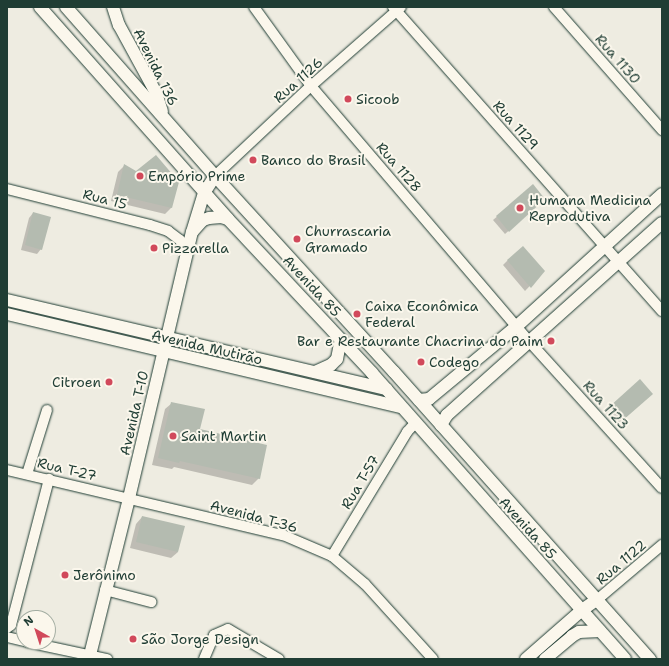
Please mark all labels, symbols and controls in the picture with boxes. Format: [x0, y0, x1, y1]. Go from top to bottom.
street label: Avenida 136 [130, 26, 182, 108]
street label: Rua 1130 [592, 31, 644, 87]
street label: Rua 1126 [270, 54, 326, 106]
place label: Sicoob [356, 91, 399, 107]
marker: Sicoob [343, 94, 353, 104]
street label: Rua 1129 [490, 97, 542, 153]
street label: Rua 1128 [373, 139, 425, 195]
place label: Banco do Brasil [261, 152, 366, 168]
marker: Banco do Brasil [248, 155, 258, 165]
place label: Empório Prime [148, 168, 246, 184]
marker: Empório Prime [135, 171, 145, 181]
street label: Rua 15 [81, 185, 129, 213]
place label: Humana Medicina Reprodutiva [529, 192, 651, 224]
marker: Humana Medicina Reprodutiva [514, 202, 526, 214]
place label: Churrascaria Gramado [305, 223, 391, 256]
marker: Churrascaria Gramado [292, 234, 302, 244]
place label: Pizzarella [162, 240, 229, 256]
marker: Pizzarella [149, 243, 159, 253]
street label: Avenida 85 [279, 252, 345, 320]
place label: Caixa Econômica Federal [365, 298, 479, 330]
marker: Caixa Econômica Federal [352, 309, 362, 319]
street label: Avenida Mutirão [150, 326, 264, 368]
place label: Bar e Restaurante Chacrina do Paim [297, 333, 543, 349]
marker: Bar e Restaurante Chacrina do Paim [546, 336, 556, 346]
place label: Codego [429, 354, 479, 370]
marker: Codego [416, 357, 426, 367]
street label: Avenida T-10 [116, 369, 152, 457]
place label: Citroen [52, 374, 101, 390]
marker: Citroen [104, 377, 114, 387]
street label: Rua 1123 [580, 377, 632, 433]
place label: Saint Martin [181, 428, 267, 444]
marker: Saint Martin [168, 431, 178, 441]
street label: Rua T-57 [337, 452, 383, 512]
street label: Rua T-27 [36, 454, 98, 484]
street label: Avenida 85 [496, 494, 560, 562]
street label: Avenida T-36 [208, 496, 300, 536]
street label: Rua 1122 [593, 536, 649, 588]
place label: Jerônimo [73, 567, 136, 583]
marker: Jerônimo [60, 570, 70, 580]
north arrow [16, 610, 56, 650]
text: N [21, 612, 37, 630]
place label: São Jorge Design [141, 631, 259, 647]
marker: São Jorge Design [128, 634, 138, 644]

